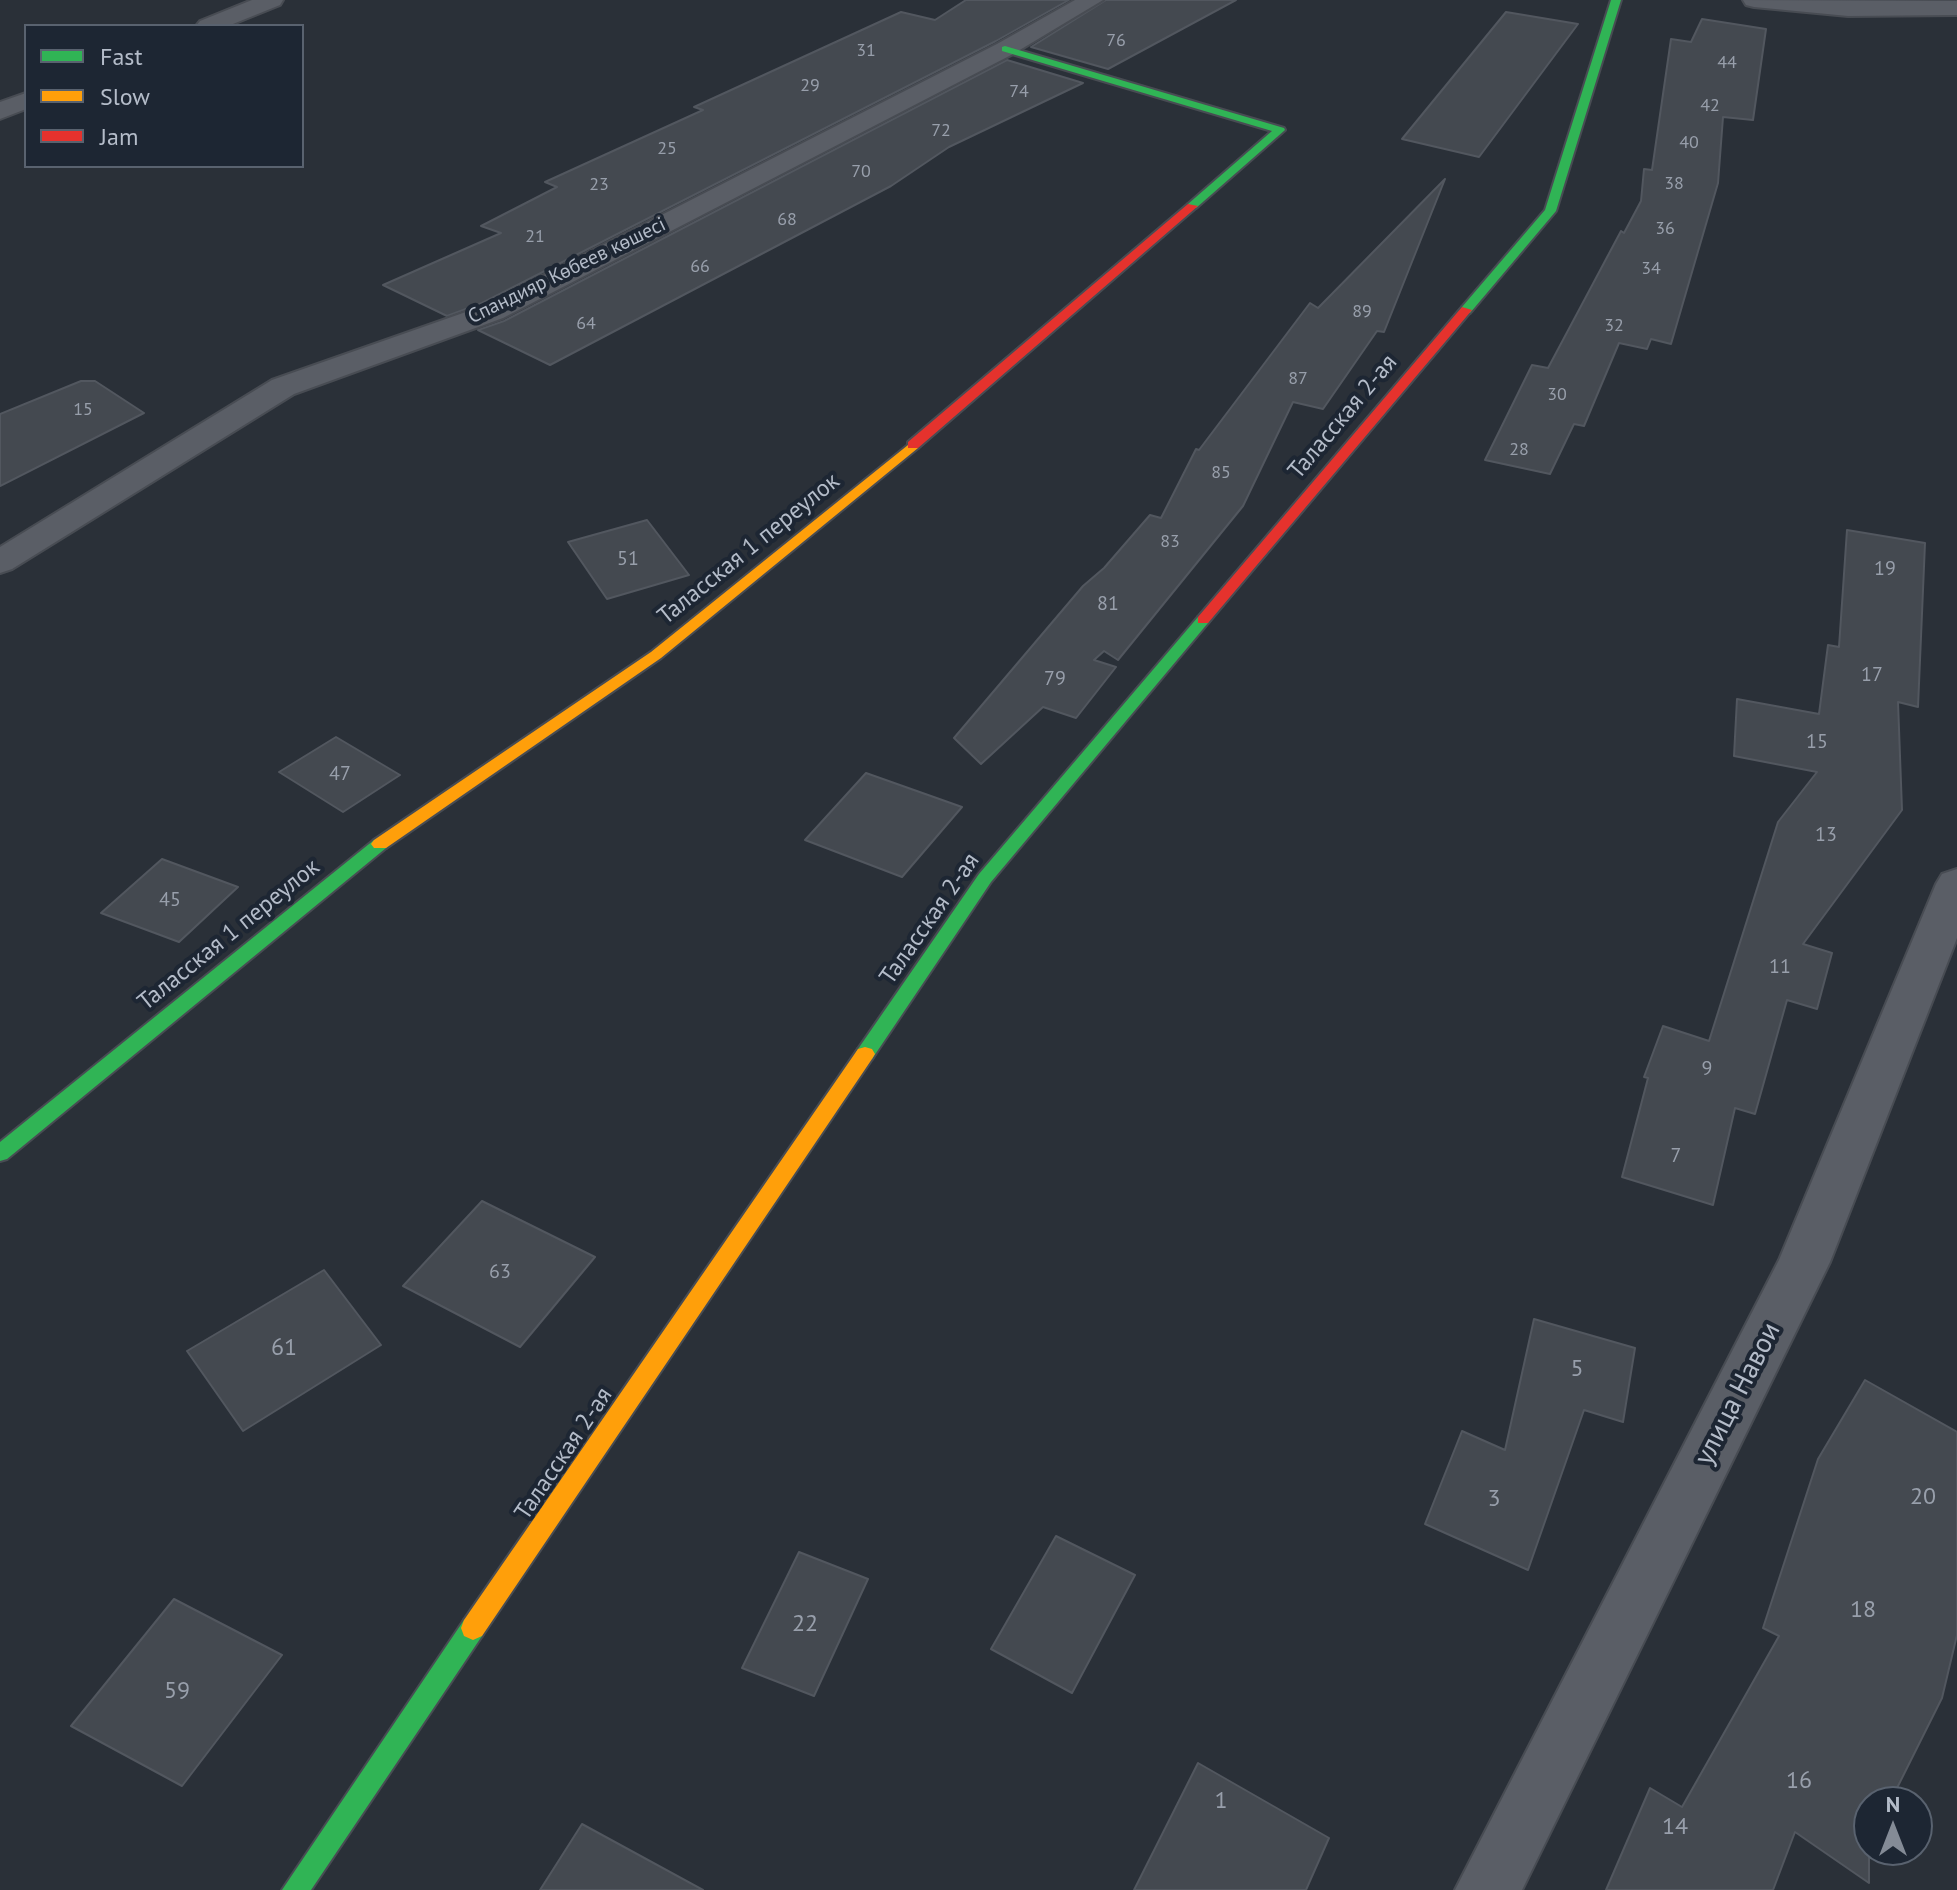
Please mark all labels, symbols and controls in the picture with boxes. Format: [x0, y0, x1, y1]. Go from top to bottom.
legend [24, 24, 304, 168]
house number: 76 [1106, 30, 1126, 52]
house number: 31 [856, 40, 876, 62]
text: Fast [100, 41, 143, 72]
house number: 44 [1717, 52, 1737, 74]
house number: 29 [800, 75, 820, 97]
text: Slow [100, 81, 150, 112]
house number: 74 [1009, 81, 1029, 103]
house number: 42 [1700, 95, 1720, 117]
house number: 72 [931, 120, 951, 142]
text: Jam [100, 121, 138, 152]
house number: 40 [1679, 132, 1699, 154]
house number: 25 [657, 138, 677, 160]
house number: 70 [851, 161, 871, 183]
house number: 38 [1664, 173, 1684, 195]
house number: 23 [589, 174, 609, 196]
house number: 68 [777, 209, 797, 231]
street label: Спандияр Көбеев көшесі [464, 213, 670, 329]
house number: 36 [1655, 218, 1675, 240]
house number: 21 [525, 226, 545, 248]
house number: 66 [690, 256, 710, 278]
house number: 34 [1641, 258, 1661, 280]
house number: 89 [1352, 301, 1372, 323]
house number: 64 [576, 313, 596, 335]
house number: 32 [1604, 315, 1624, 337]
street label: Таласская 2-ая [1283, 349, 1403, 485]
house number: 87 [1288, 368, 1308, 390]
house number: 30 [1547, 384, 1567, 406]
house number: 15 [73, 399, 93, 421]
house number: 28 [1509, 439, 1529, 461]
house number: 85 [1211, 462, 1231, 484]
street label: Таласская 1 переулок [652, 467, 846, 631]
house number: 83 [1160, 531, 1180, 553]
house number: 51 [617, 547, 639, 571]
house number: 19 [1874, 557, 1896, 581]
house number: 81 [1097, 592, 1119, 616]
house number: 17 [1861, 663, 1883, 687]
house number: 79 [1044, 667, 1066, 691]
house number: 15 [1806, 730, 1828, 754]
house number: 47 [329, 762, 351, 786]
house number: 13 [1815, 823, 1837, 847]
street label: Таласская 2-ая [874, 848, 986, 990]
street label: Таласская 1 переулок [132, 853, 326, 1017]
house number: 45 [159, 888, 181, 912]
house number: 11 [1769, 955, 1791, 979]
house number: 9 [1702, 1057, 1712, 1081]
house number: 7 [1671, 1144, 1681, 1168]
house number: 63 [489, 1260, 511, 1284]
street label: улица Навои [1688, 1317, 1788, 1471]
house number: 61 [271, 1334, 297, 1362]
house number: 5 [1570, 1355, 1584, 1383]
street label: Таласская 2-ая [509, 1382, 619, 1526]
house number: 20 [1910, 1483, 1936, 1511]
house number: 3 [1487, 1485, 1501, 1513]
house number: 18 [1850, 1596, 1876, 1624]
house number: 22 [792, 1610, 818, 1638]
house number: 59 [164, 1677, 190, 1705]
house number: 16 [1786, 1767, 1812, 1795]
north arrow [1853, 1786, 1933, 1866]
house number: 1 [1214, 1787, 1228, 1815]
text: N [1886, 1790, 1900, 1818]
house number: 14 [1662, 1813, 1688, 1841]

